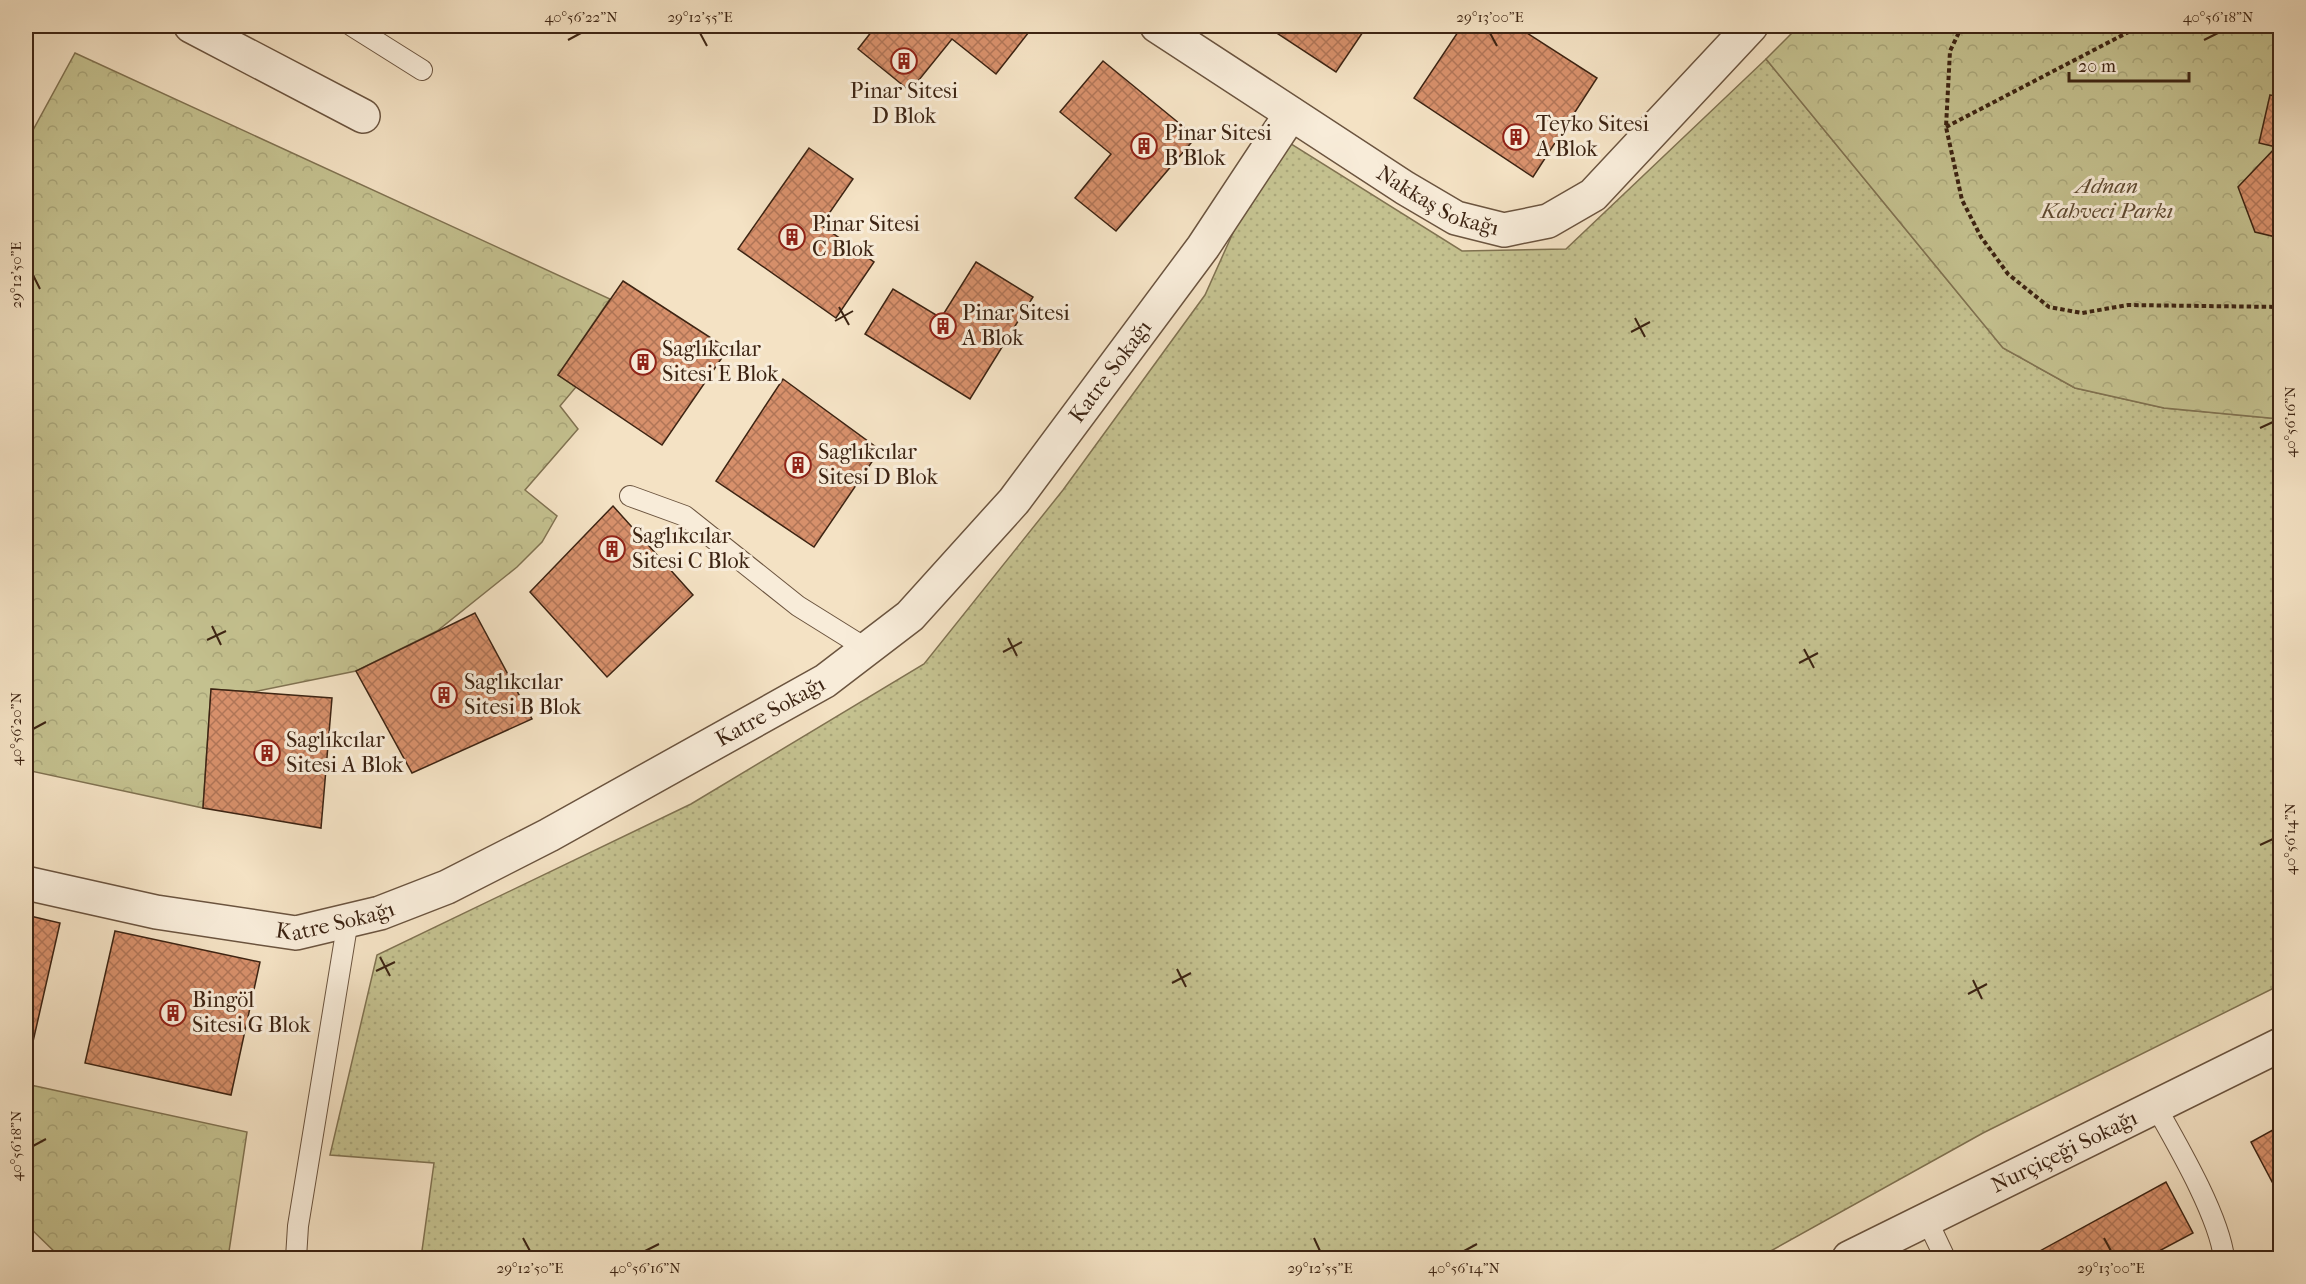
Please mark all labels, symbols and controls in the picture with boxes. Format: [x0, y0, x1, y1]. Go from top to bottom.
text: 40°56'22"N [544, 8, 618, 26]
text: 29°12'55"E [667, 8, 733, 26]
text: 29°13'00"E [1456, 8, 1524, 26]
text: 40°56'18"N [2183, 8, 2254, 26]
scale bar [2069, 45, 2189, 83]
building icon: Pinar Sitesi D Blok [889, 46, 919, 76]
text: 20 m [2078, 56, 2116, 77]
place label: Pinar Sitesi D Blok [850, 78, 958, 129]
place label: Teyko Sitesi A Blok [1535, 111, 1649, 162]
place label: Pinar Sitesi B Blok [1164, 120, 1272, 171]
building icon: Teyko Sitesi A Blok [1501, 122, 1531, 152]
building icon: Pinar Sitesi B Blok [1129, 131, 1159, 161]
street label: Nakkaş Sokağı [1372, 160, 1502, 241]
park label: Adnan Kahveci Parkı [2039, 173, 2173, 224]
place label: Pinar Sitesi C Blok [812, 211, 920, 262]
building icon: Pinar Sitesi C Blok [777, 222, 807, 252]
text: 29°12'50"E [7, 241, 25, 309]
place label: Pinar Sitesi A Blok [961, 300, 1070, 351]
building icon: Pinar Sitesi A Blok [928, 311, 958, 341]
street label: Katre Sokağı [1064, 315, 1157, 428]
place label: Saglıkcılar Sitesi E Blok [662, 336, 779, 387]
building icon: Saglıkcılar Sitesi E Blok [628, 347, 658, 377]
text: 40°56'16"N [2281, 386, 2299, 458]
place label: Saglıkcılar Sitesi D Blok [818, 439, 938, 490]
building icon: Saglıkcılar Sitesi D Blok [783, 450, 813, 480]
place label: Saglıkcılar Sitesi C Blok [632, 523, 750, 574]
building icon: Saglıkcılar Sitesi C Blok [597, 534, 627, 564]
place label: Saglıkcılar Sitesi B Blok [464, 669, 582, 720]
street label: Katre Sokağı [711, 670, 830, 752]
building icon: Saglıkcılar Sitesi B Blok [429, 680, 459, 710]
text: 40°56'20"N [7, 692, 25, 766]
place label: Saglıkcılar Sitesi A Blok [286, 727, 404, 778]
building icon: Saglıkcılar Sitesi A Blok [252, 738, 282, 768]
text: 40°56'14"N [2281, 802, 2299, 875]
street label: Katre Sokağı [274, 895, 399, 947]
place label: Bingöl Sitesi G Blok [192, 987, 311, 1038]
building icon: Bingöl Sitesi G Blok [158, 998, 188, 1028]
street label: Nurçiçeği Sokağı [1987, 1104, 2142, 1199]
text: 40°56'18"N [7, 1110, 25, 1181]
text: 29°12'50"E [496, 1259, 564, 1277]
text: 40°56'16"N [609, 1259, 681, 1277]
text: 29°12'55"E [1287, 1259, 1353, 1277]
text: 40°56'14"N [1428, 1259, 1501, 1277]
text: 29°13'00"E [2077, 1259, 2145, 1277]

